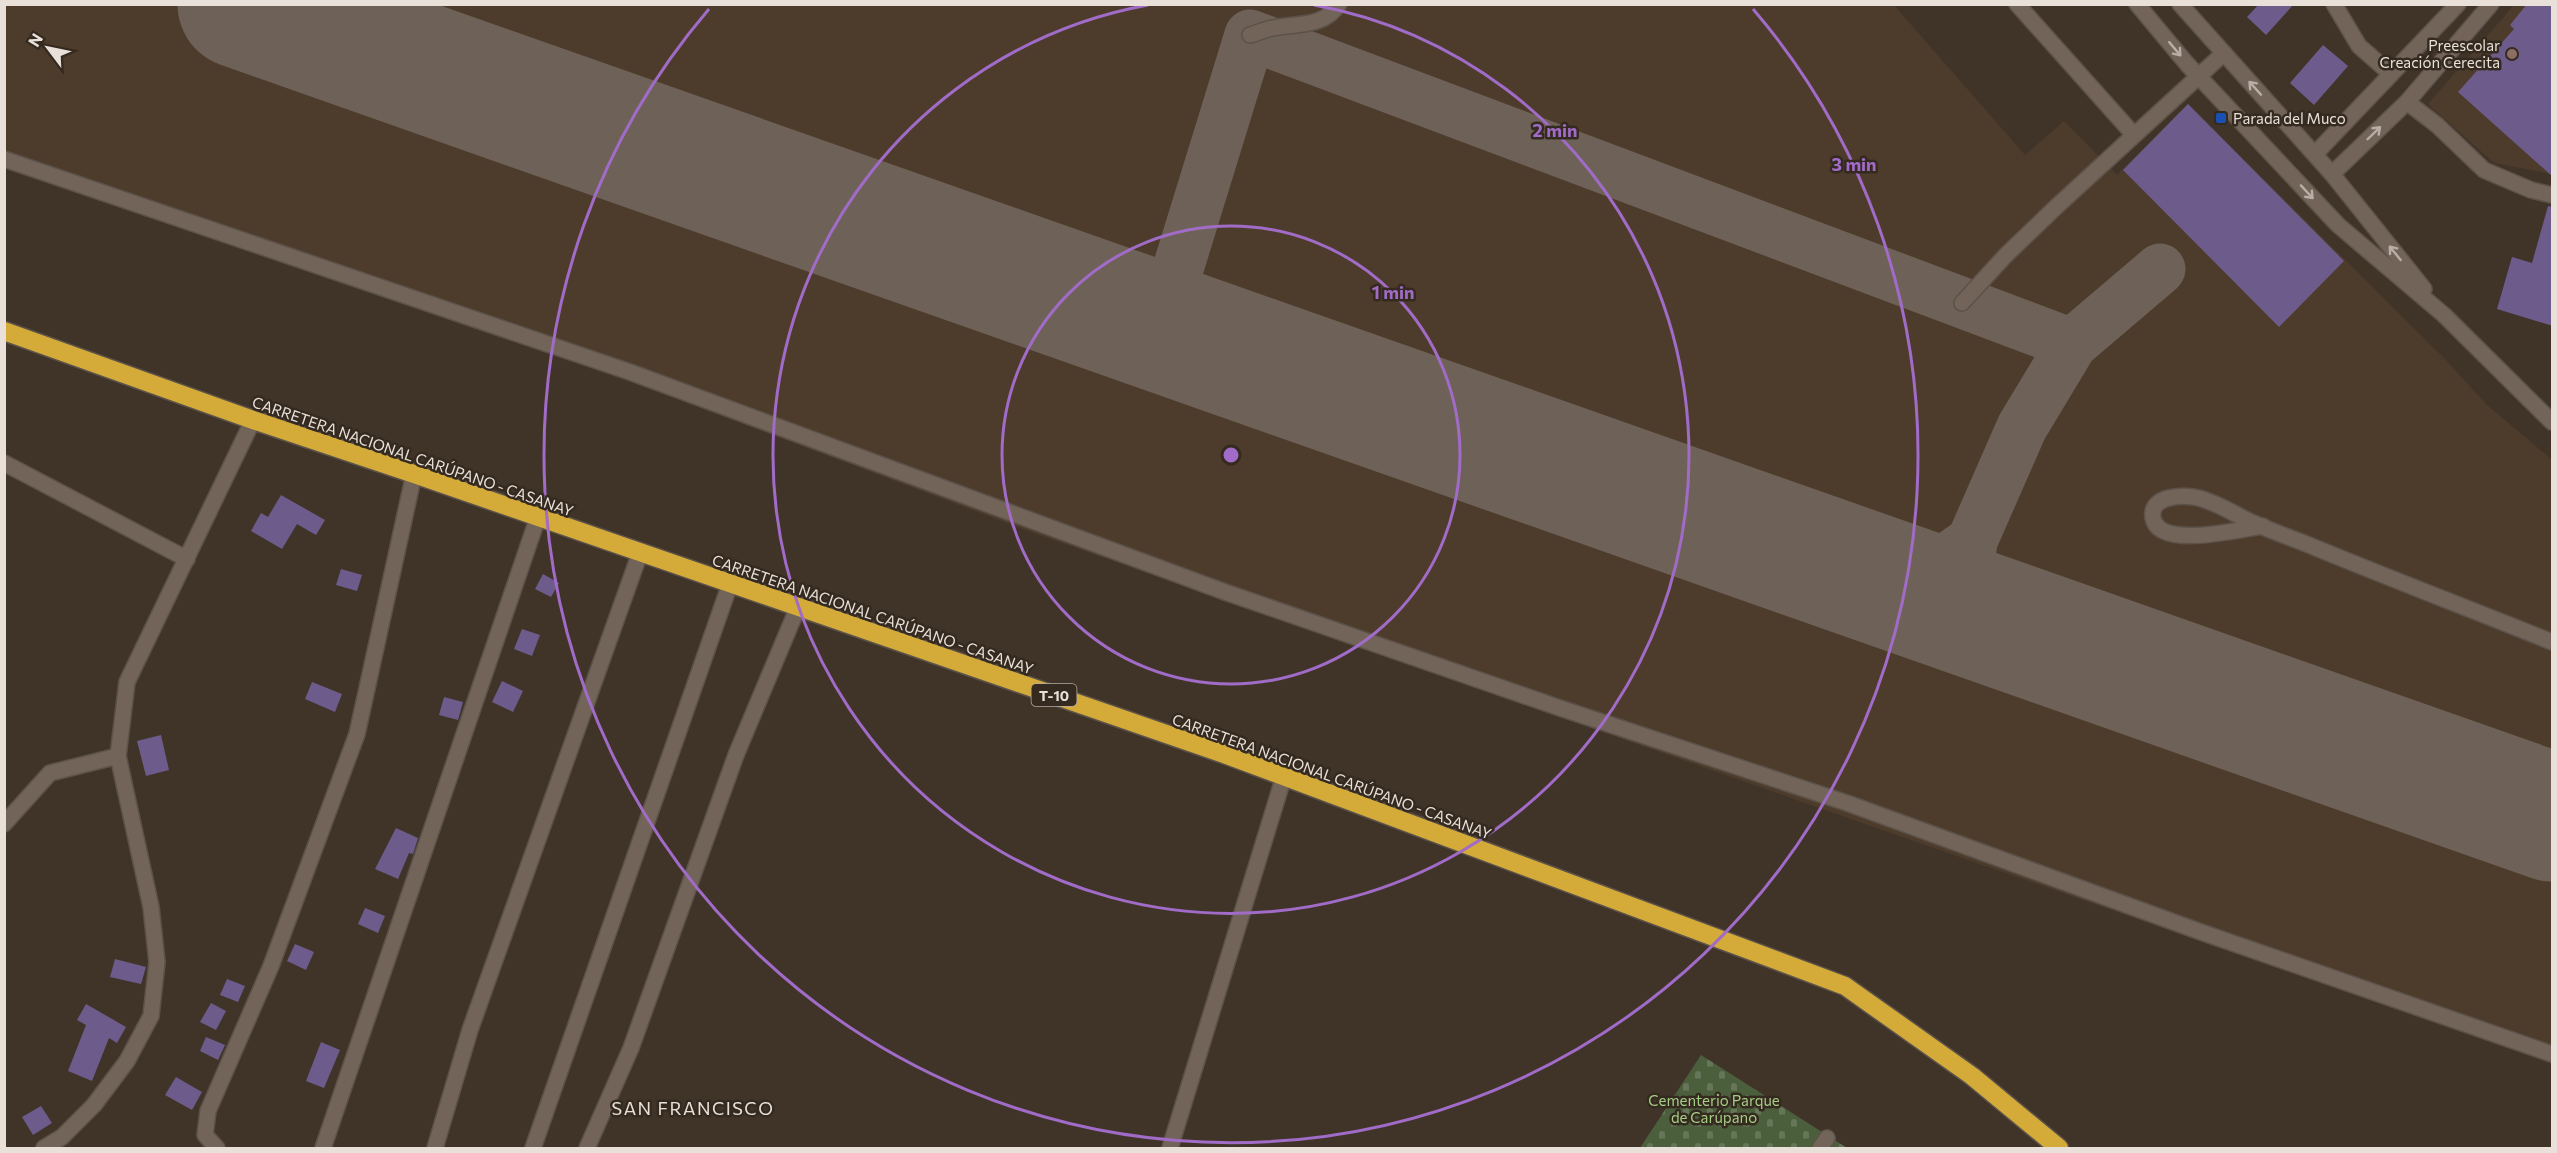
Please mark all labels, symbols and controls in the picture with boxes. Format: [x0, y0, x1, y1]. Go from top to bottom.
north arrow [18, 18, 78, 78]
text: N [24, 30, 46, 50]
place label: Preescolar Creación Cerecita [2379, 36, 2500, 71]
one-way arrow [2168, 41, 2182, 56]
marker: Preescolar Creación Cerecita [2505, 47, 2519, 61]
one-way arrow [2248, 81, 2262, 96]
place label: Parada del Muco [2233, 109, 2346, 127]
marker: Parada del Muco [2214, 111, 2228, 125]
text: 2 min [1533, 119, 1577, 141]
one-way arrow [2367, 126, 2382, 140]
text: 3 min [1831, 153, 1877, 175]
one-way arrow [2300, 185, 2315, 200]
one-way arrow [2388, 245, 2401, 261]
text: 1 min [1372, 281, 1414, 303]
street label: CARRETERA NACIONAL CARÚPANO - CASANAY [250, 391, 576, 520]
centre of rings [1221, 445, 1241, 465]
street label: CARRETERA NACIONAL CARÚPANO - CASANAY [710, 549, 1036, 678]
road number: T-10 [1032, 684, 1076, 706]
street label: CARRETERA NACIONAL CARÚPANO - CASANAY [1170, 709, 1495, 842]
park label: Cementerio Parque de Carúpano [1648, 1091, 1780, 1126]
district label: SAN FRANCISCO [612, 1097, 774, 1119]

